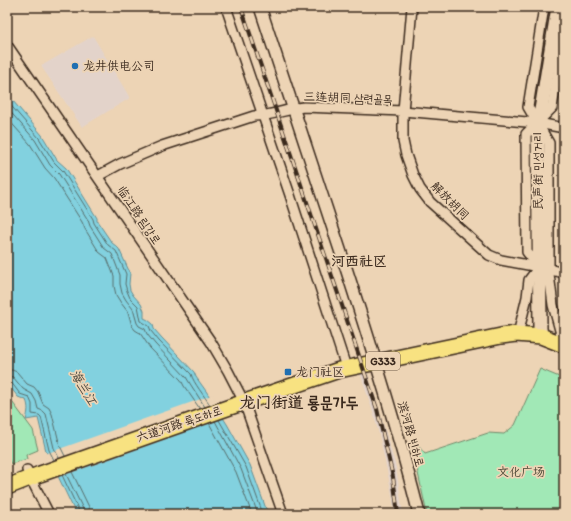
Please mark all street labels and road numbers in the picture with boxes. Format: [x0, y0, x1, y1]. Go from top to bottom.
street label: 三连胡同 삼련골목 [303, 89, 393, 107]
street label: 民声街 민성거리 [531, 132, 545, 210]
street label: 解放胡同 [428, 179, 472, 223]
street label: 临江路 림강로 [114, 183, 164, 247]
road number: G333 [366, 352, 400, 370]
street label: 滨河路 빈하로 [395, 400, 427, 468]
street label: 六道河路 륙도하로 [134, 403, 224, 445]

